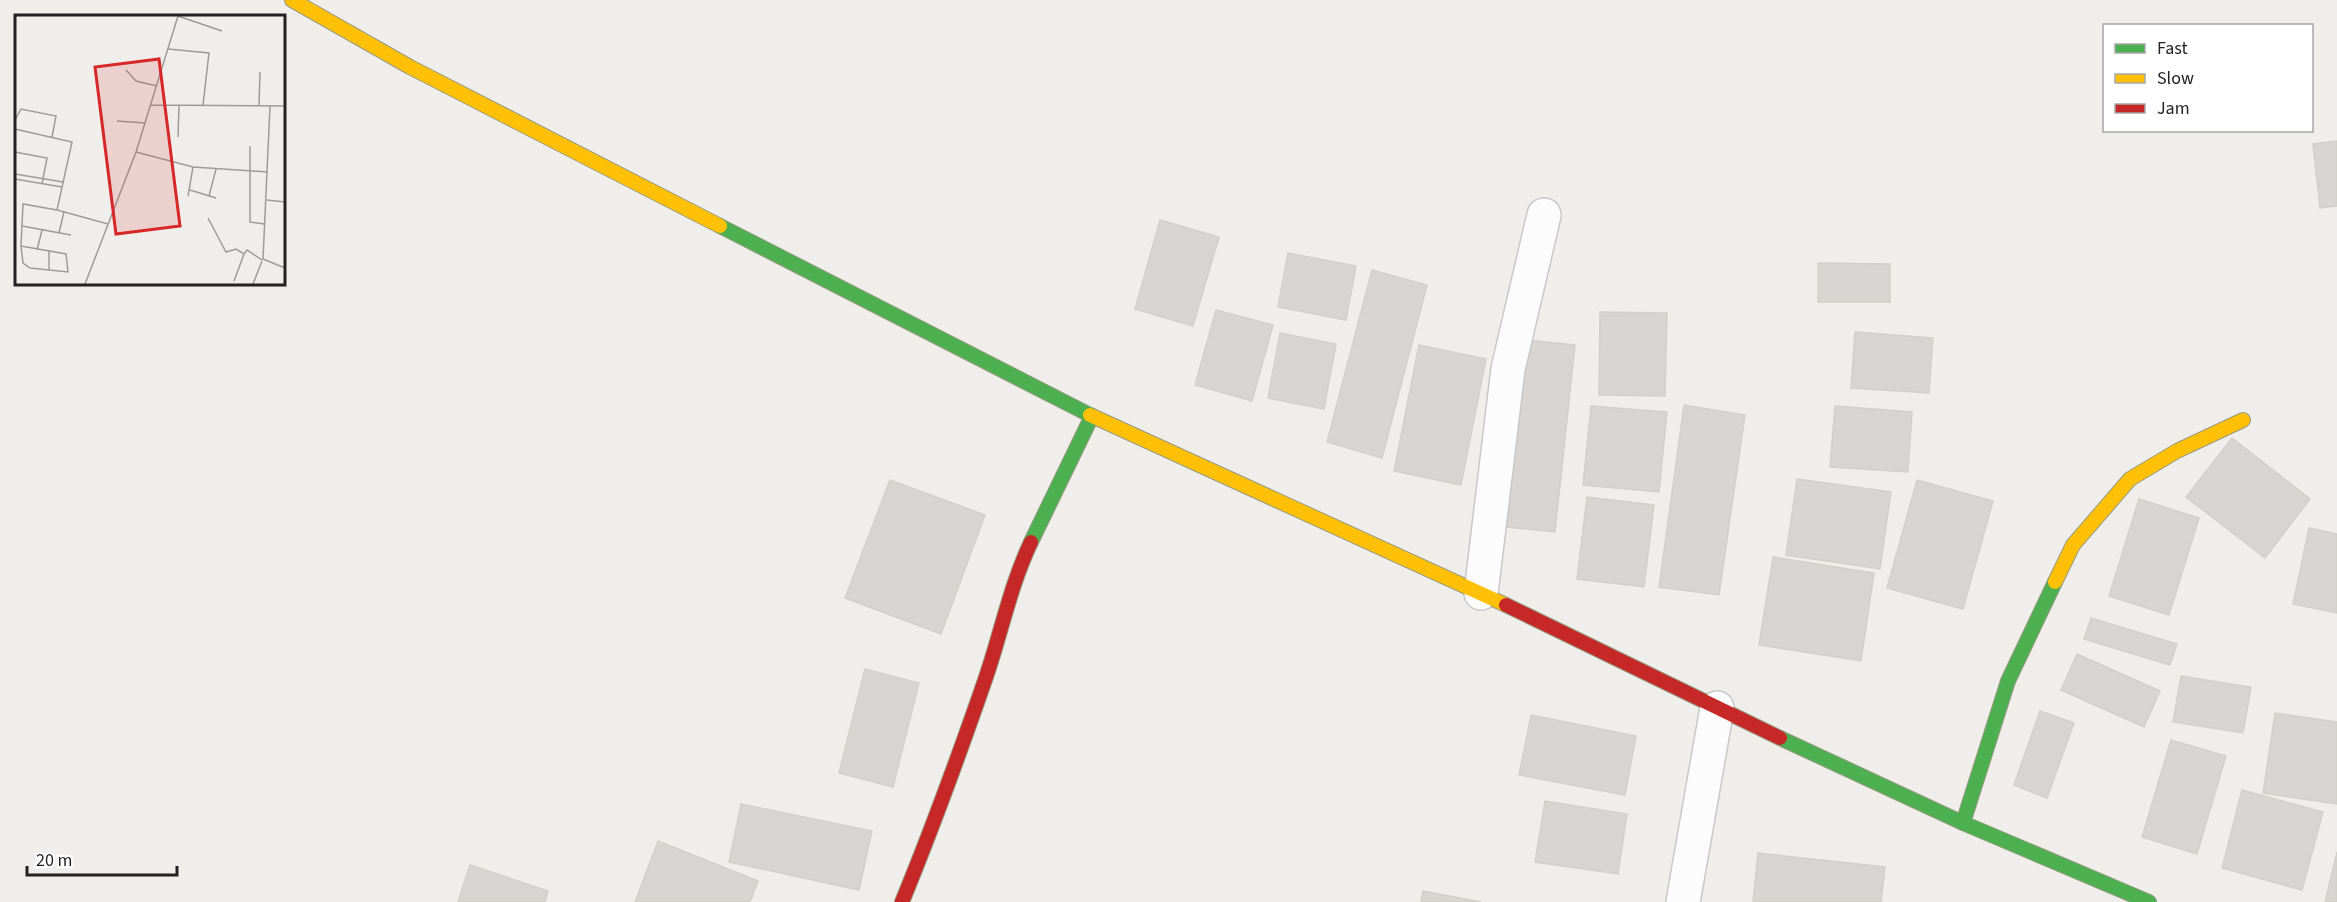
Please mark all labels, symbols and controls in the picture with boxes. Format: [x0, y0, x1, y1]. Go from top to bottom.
inset map [15, 15, 285, 285]
legend [2103, 24, 2313, 132]
text: Fast [2157, 36, 2188, 61]
text: Slow [2157, 66, 2194, 91]
text: Jam [2157, 96, 2190, 121]
scale bar [27, 839, 177, 877]
text: 20 m [36, 848, 72, 873]

